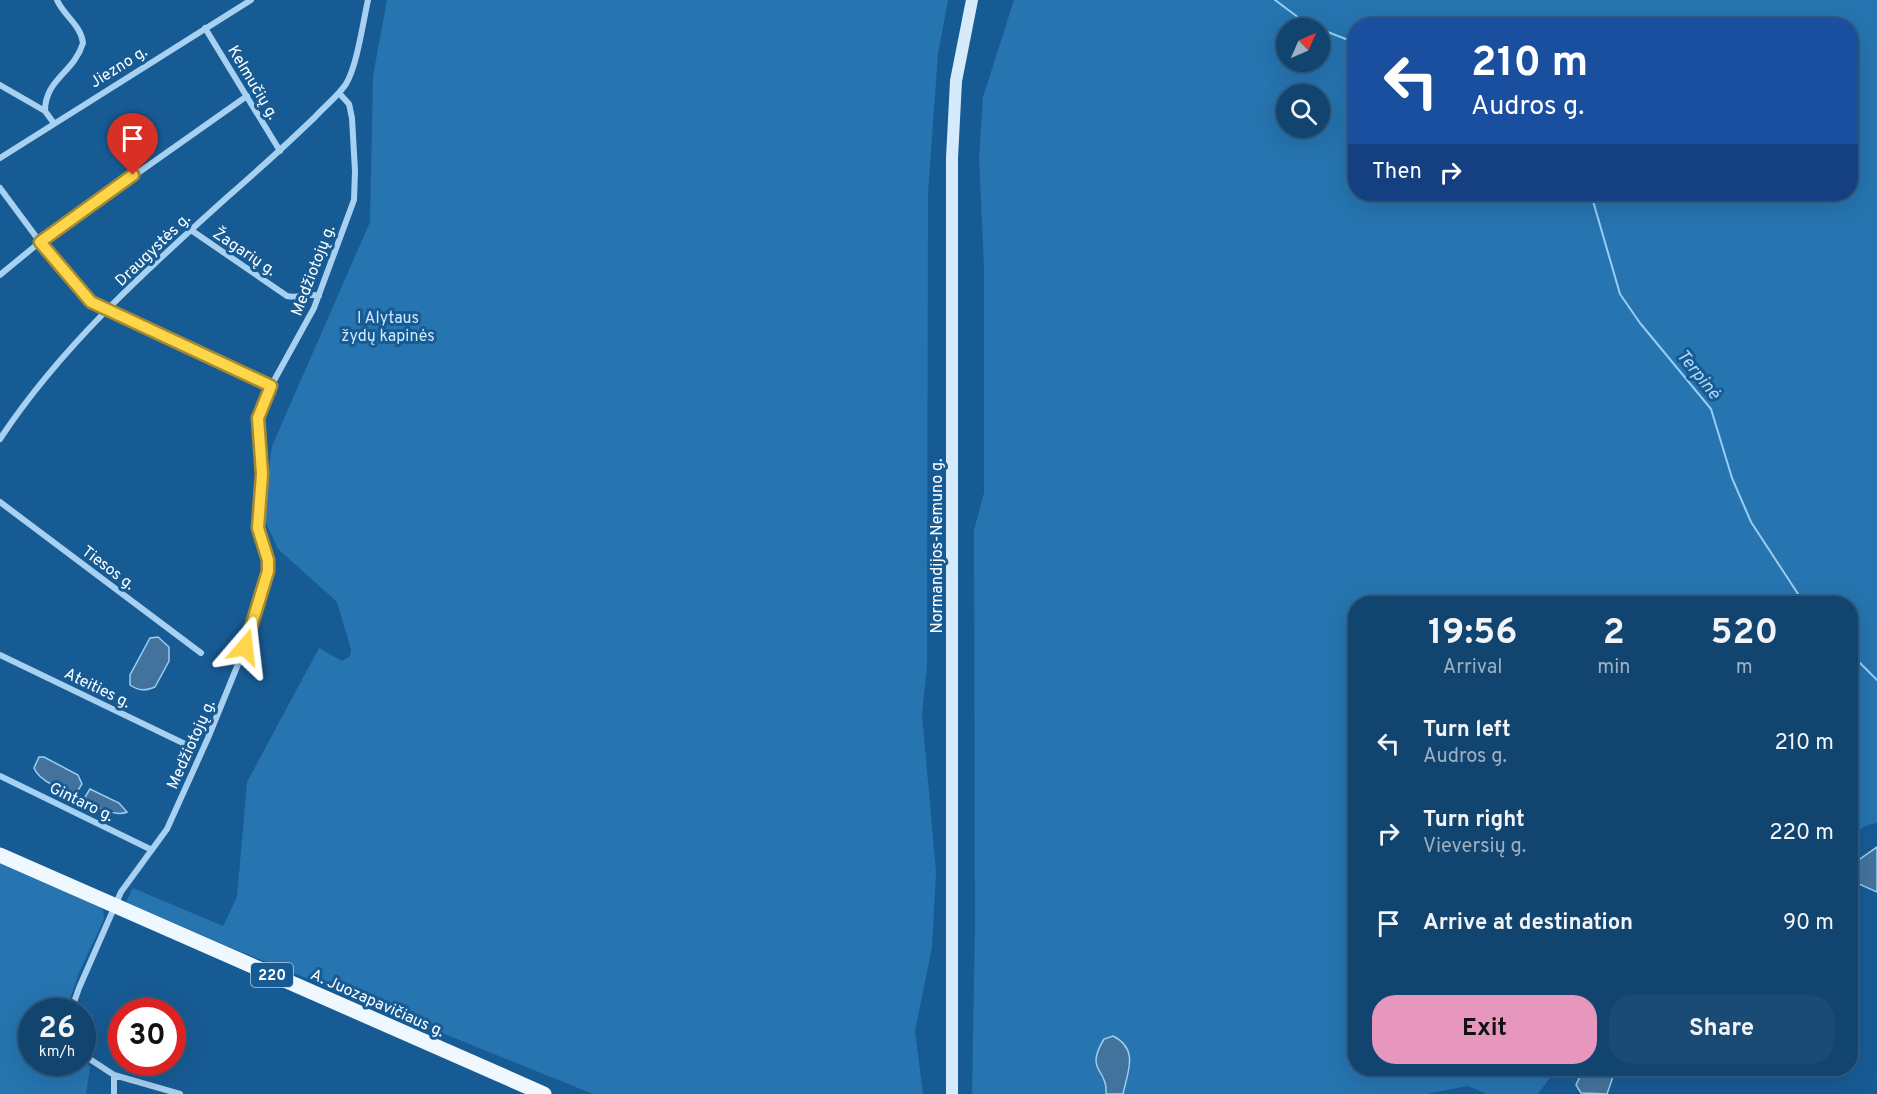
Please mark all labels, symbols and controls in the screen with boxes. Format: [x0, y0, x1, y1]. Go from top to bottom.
north arrow [1276, 18, 1330, 72]
map controls [1276, 18, 1330, 138]
text: 210 m [1471, 38, 1588, 91]
street label: Jiezno g. [87, 42, 151, 93]
street label: Kelmučių g. [222, 42, 282, 124]
icon: left [1372, 42, 1450, 120]
button: search [1276, 84, 1330, 138]
text: Audros g. [1471, 90, 1584, 124]
pin [107, 113, 158, 175]
icon: arrive [116, 122, 149, 155]
icon: right [1434, 156, 1467, 189]
text: Then [1372, 159, 1422, 186]
street label: Draugystės g. [112, 210, 195, 291]
street label: Žagarių g. [208, 222, 281, 281]
street label: Medžiotojų g. [287, 222, 340, 319]
park label: I Alytaus žydų kapinės [341, 309, 435, 347]
water label: Terpinė [1671, 345, 1726, 405]
street label: Normandijos-Nemuno g. [928, 458, 948, 634]
street label: Tiesos g. [77, 542, 138, 595]
text: 19:56 [1428, 611, 1517, 657]
text: 2 [1603, 611, 1625, 657]
text: 520 [1710, 611, 1778, 657]
position arrow [213, 615, 277, 679]
text: Arrival [1443, 655, 1502, 681]
text: min [1597, 655, 1630, 681]
text: m [1736, 655, 1753, 681]
street label: Ateities g. [61, 664, 134, 713]
street label: Medžiotojų g. [163, 697, 220, 793]
text: Turn left [1423, 717, 1511, 744]
icon: left [1372, 727, 1405, 760]
text: 210 m [1774, 730, 1834, 757]
text: Audros g. [1423, 744, 1507, 770]
street label: Gintaro g. [46, 779, 117, 827]
text: Turn right [1423, 807, 1525, 834]
icon: right [1372, 817, 1405, 850]
text: 220 m [1769, 820, 1834, 847]
text: Vieversių g. [1423, 834, 1526, 860]
icon: arrive [1372, 907, 1405, 940]
text: Arrive at destination [1423, 910, 1633, 937]
text: 90 m [1783, 910, 1834, 937]
road number: 220 [251, 963, 293, 987]
street label: A. Juozapavičiaus g. [307, 965, 447, 1042]
button: Exit [1372, 995, 1597, 1064]
button: Share [1609, 995, 1834, 1064]
speed limit sign: 30 [108, 998, 186, 1076]
text: 26 [39, 1011, 75, 1048]
text: km/h [39, 1043, 75, 1062]

